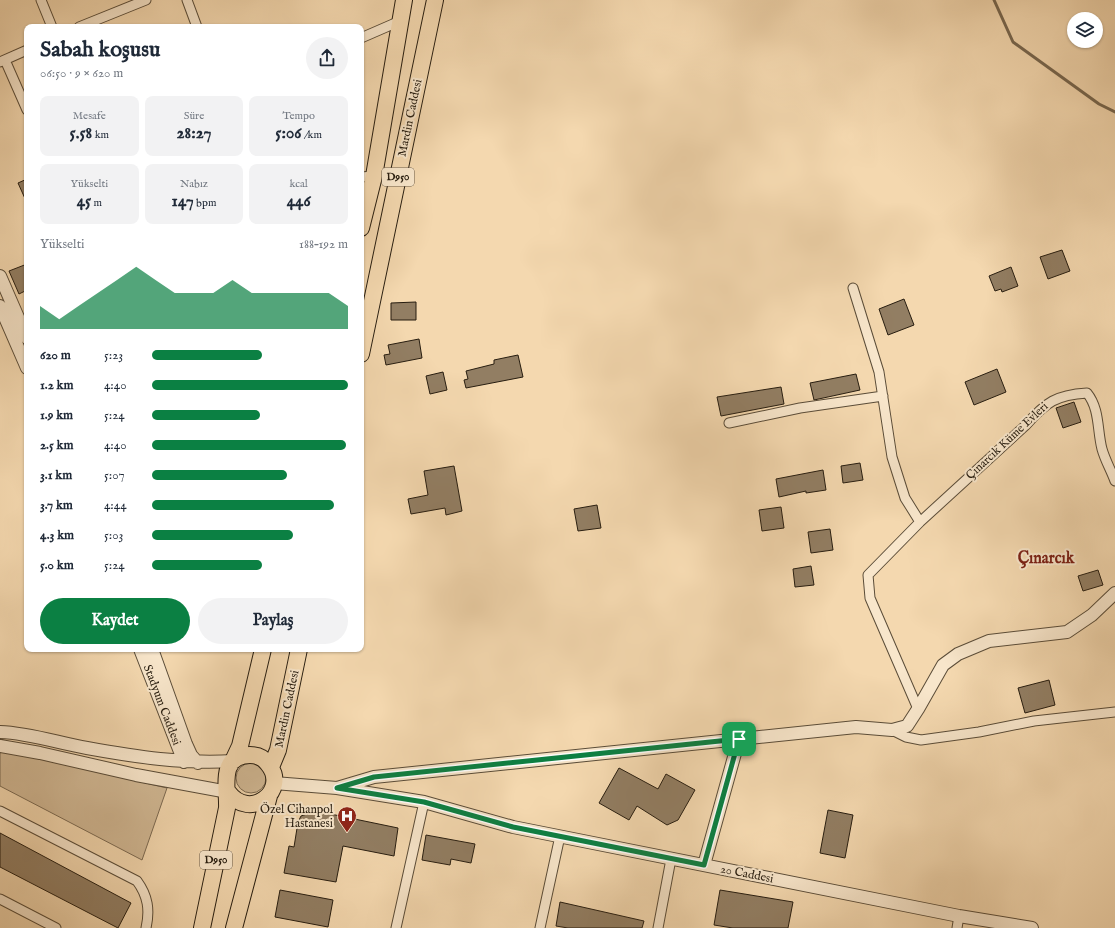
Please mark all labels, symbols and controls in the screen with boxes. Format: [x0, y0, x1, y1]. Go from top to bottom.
map controls [1067, 12, 1103, 48]
button: layers [1067, 12, 1103, 48]
text: Sabah koşusu [40, 36, 160, 64]
button: share [306, 37, 348, 79]
text: 06:50 · 9 × 620 m [40, 65, 123, 82]
street label: Mardin Caddesi [394, 78, 426, 158]
text: Mesafe [73, 109, 106, 123]
text: Süre [184, 109, 204, 123]
text: Tempo [282, 109, 315, 123]
text: 5.58 [70, 123, 92, 144]
text: 28:27 [177, 123, 211, 144]
text: 5:06 [275, 123, 301, 144]
text: km [92, 128, 109, 142]
text: /km [301, 128, 322, 142]
road number: D950 [382, 168, 414, 186]
text: Yükselti [70, 177, 108, 191]
text: Nabız [180, 177, 208, 191]
text: kcal [289, 177, 308, 191]
text: 45 [77, 191, 91, 212]
text: 147 [172, 191, 194, 212]
text: 446 [287, 191, 311, 212]
text: m [91, 196, 102, 210]
text: bpm [194, 196, 216, 210]
text: Yükselti [40, 236, 85, 253]
text: 188–192 m [299, 236, 348, 253]
text: 620 m [40, 347, 71, 364]
text: 5:23 [104, 347, 123, 364]
text: 1.2 km [40, 377, 74, 394]
text: 4:40 [104, 377, 127, 394]
street label: Çınarcık Küme Evleri [963, 399, 1051, 483]
text: 1.9 km [40, 407, 73, 424]
text: 5:24 [104, 407, 125, 424]
text: 2.5 km [40, 437, 73, 454]
text: 4:40 [104, 437, 127, 454]
text: 3.1 km [40, 467, 72, 484]
text: 5:07 [104, 467, 125, 484]
text: 3.7 km [40, 497, 73, 514]
text: 4:44 [104, 497, 127, 514]
text: 4.3 km [40, 527, 74, 544]
text: 5:03 [104, 527, 123, 544]
district label: Çınarcık [1018, 549, 1075, 569]
text: 5.0 km [40, 557, 74, 574]
text: 5:24 [104, 557, 125, 574]
button: Kaydet [40, 598, 190, 644]
button: Paylaş [198, 598, 348, 644]
street label: Stadyum Caddesi [140, 662, 184, 748]
street label: Mardin Caddesi [271, 669, 303, 749]
pin [722, 722, 756, 756]
icon: arrive [728, 728, 750, 750]
place label: Özel Cihanpol Hastanesi [260, 801, 334, 831]
hospital icon: Özel Cihanpol Hastanesi [336, 805, 358, 833]
road number: D950 [200, 851, 232, 869]
street label: 20 Caddesi [719, 862, 775, 886]

